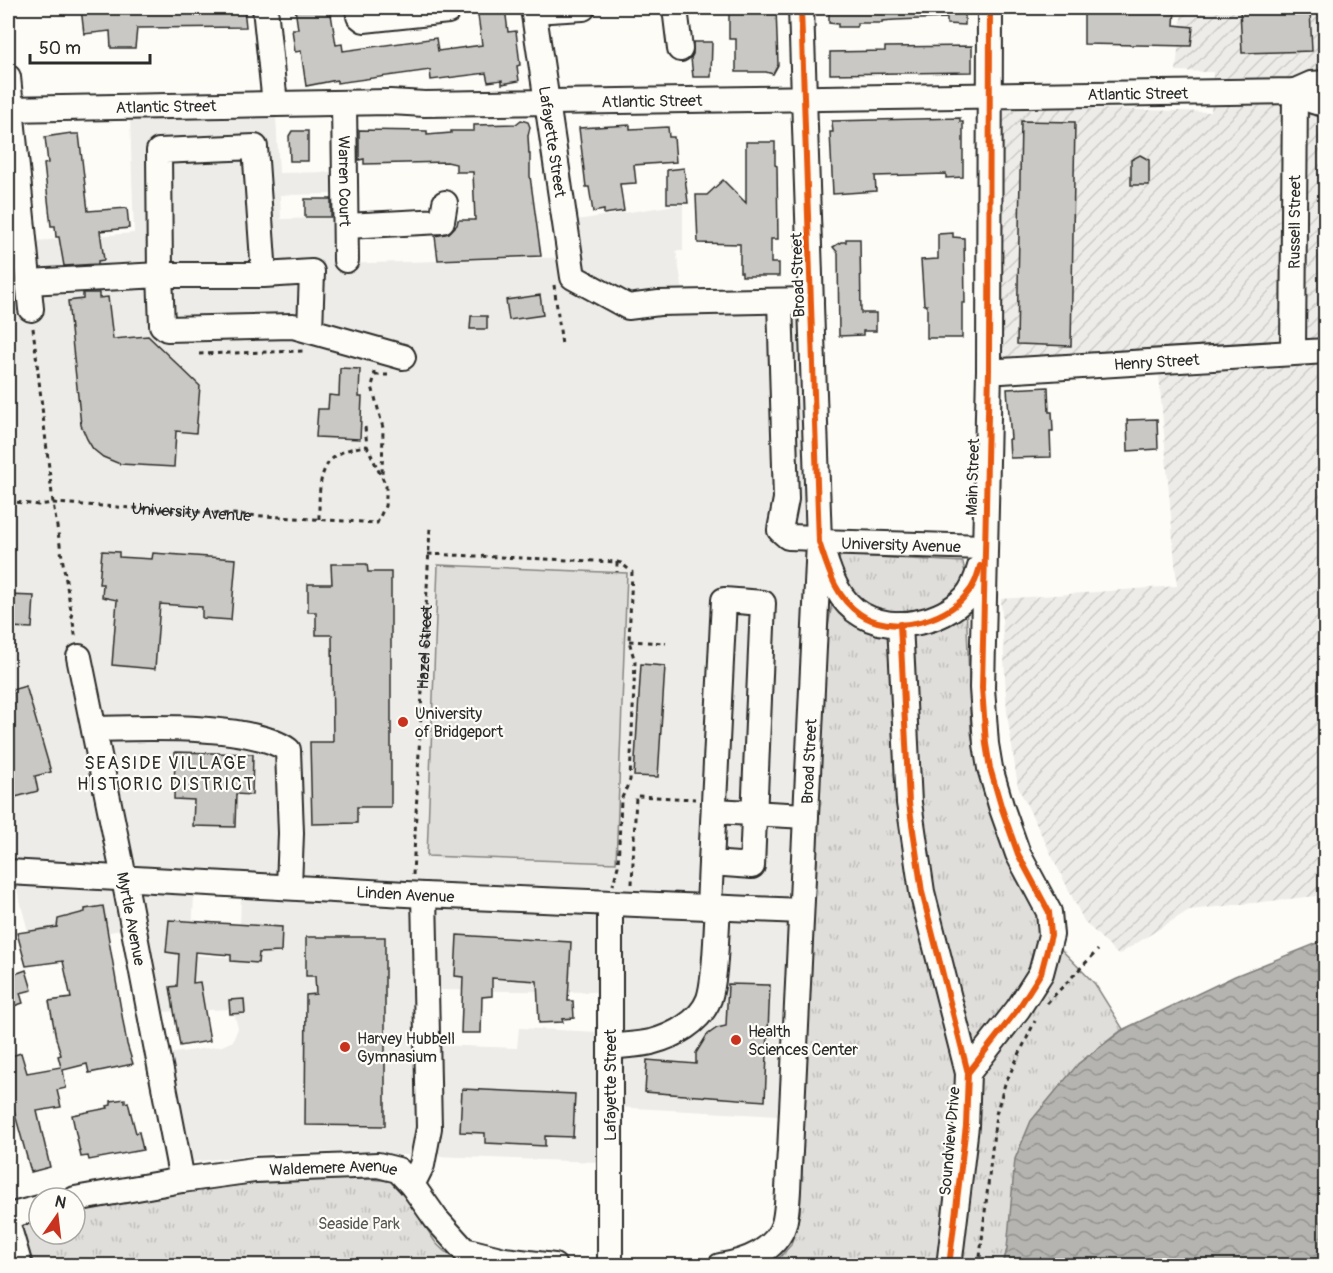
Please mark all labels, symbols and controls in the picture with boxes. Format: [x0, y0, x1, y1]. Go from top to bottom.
scale bar [30, 27, 150, 65]
text: 50 m [39, 37, 81, 60]
street label: Atlantic Street [1087, 84, 1189, 105]
street label: Lafayette Street [534, 85, 570, 199]
street label: Atlantic Street [601, 91, 703, 112]
street label: Atlantic Street [115, 96, 217, 118]
street label: Warren Court [333, 135, 355, 227]
street label: Russell Street [1285, 174, 1305, 269]
street label: Broad Street [786, 232, 809, 318]
street label: Henry Street [1113, 350, 1201, 375]
street label: Main Street [962, 437, 984, 516]
street label: University Avenue [131, 499, 252, 526]
street label: University Avenue [841, 534, 961, 557]
street label: Hazel Street [413, 604, 437, 690]
place label: University of Bridgeport [415, 704, 504, 742]
marker: University of Bridgeport [396, 715, 410, 729]
street label: Broad Street [798, 718, 822, 805]
district label: SEASIDE VILLAGE HISTORIC DISTRICT [77, 752, 255, 796]
street label: Myrtle Avenue [112, 870, 150, 968]
street label: Linden Avenue [356, 882, 455, 907]
place label: Health Sciences Center [748, 1022, 858, 1060]
street label: Lafayette Street [601, 1028, 621, 1141]
place label: Harvey Hubbell Gymnasium [357, 1029, 455, 1067]
marker: Health Sciences Center [729, 1033, 743, 1047]
marker: Harvey Hubbell Gymnasium [338, 1040, 352, 1054]
street label: Soundview Drive [935, 1086, 965, 1196]
street label: Waldemere Avenue [269, 1156, 400, 1181]
north arrow [27, 1186, 87, 1246]
text: N [53, 1191, 68, 1213]
park label: Seaside Park [318, 1214, 400, 1234]

